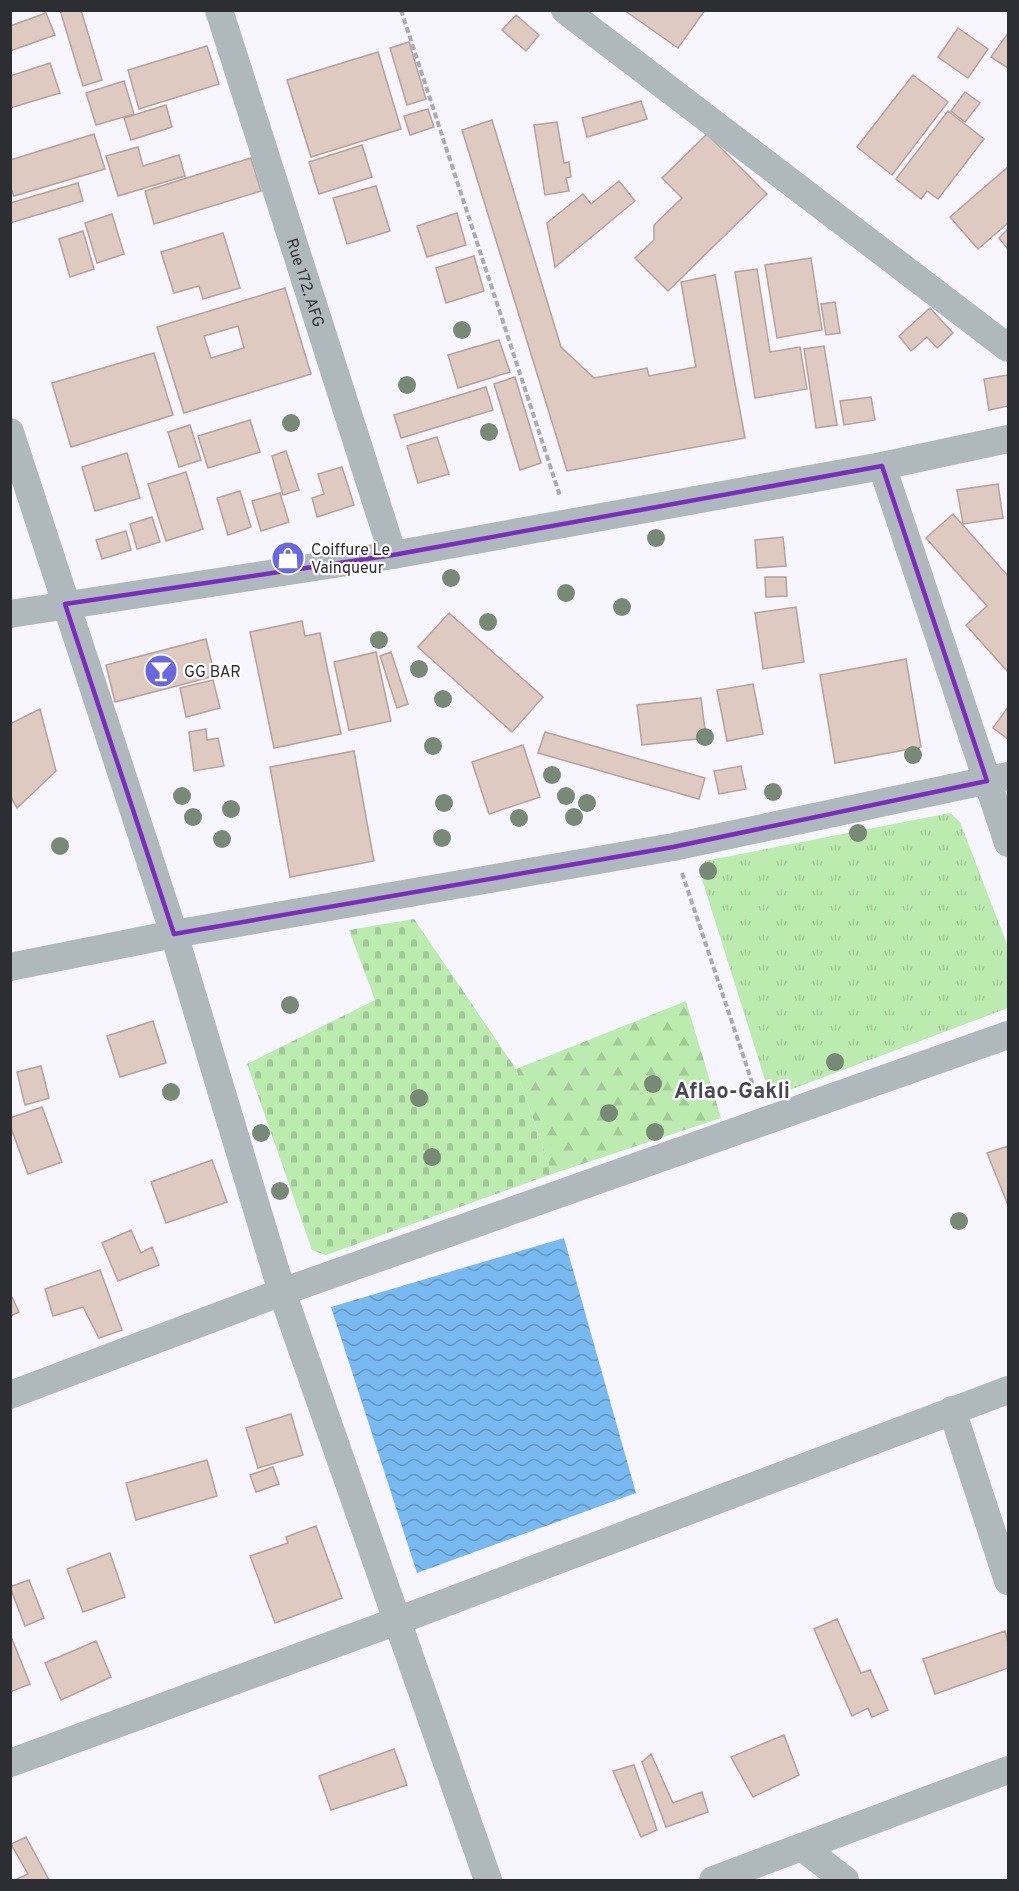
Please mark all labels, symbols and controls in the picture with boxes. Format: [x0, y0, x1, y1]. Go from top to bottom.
street label: Rue 172. AFG [281, 236, 328, 330]
shop icon: Coiffure Le Vainqueur [270, 540, 306, 576]
place label: Coiffure Le Vainqueur [311, 541, 390, 579]
bar icon: GG BAR [143, 653, 179, 689]
place label: GG BAR [184, 663, 241, 683]
district label: Aflao-Gakli [674, 1079, 790, 1106]

